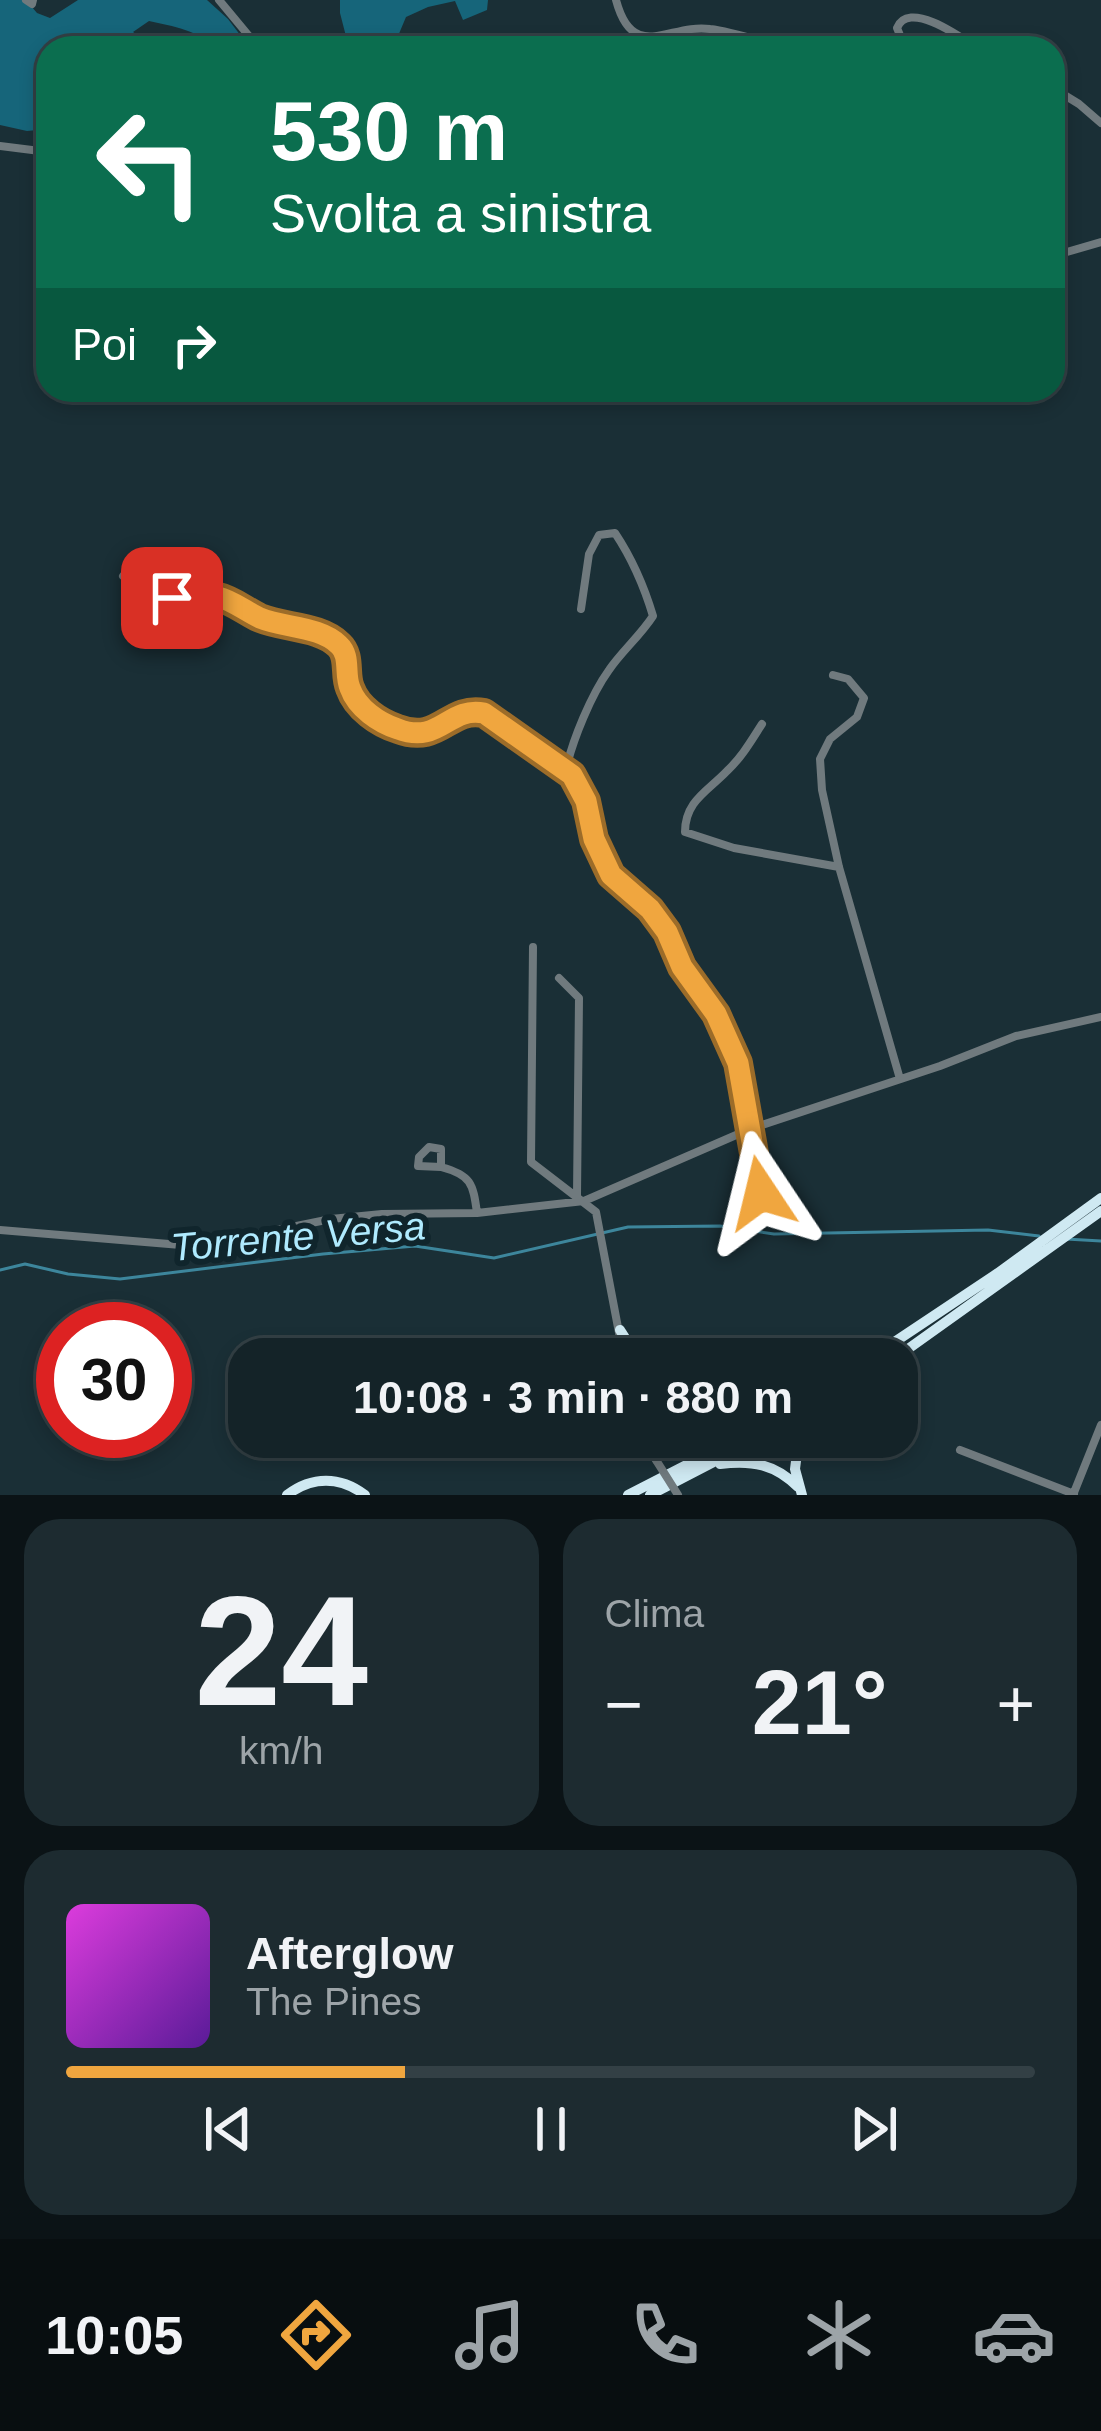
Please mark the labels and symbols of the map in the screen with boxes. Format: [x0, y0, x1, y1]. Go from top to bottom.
pin [121, 547, 223, 649]
position arrow [698, 1130, 824, 1256]
water label: Torrente Versa [169, 1204, 427, 1269]
speed limit sign: 30 [36, 1302, 192, 1458]

